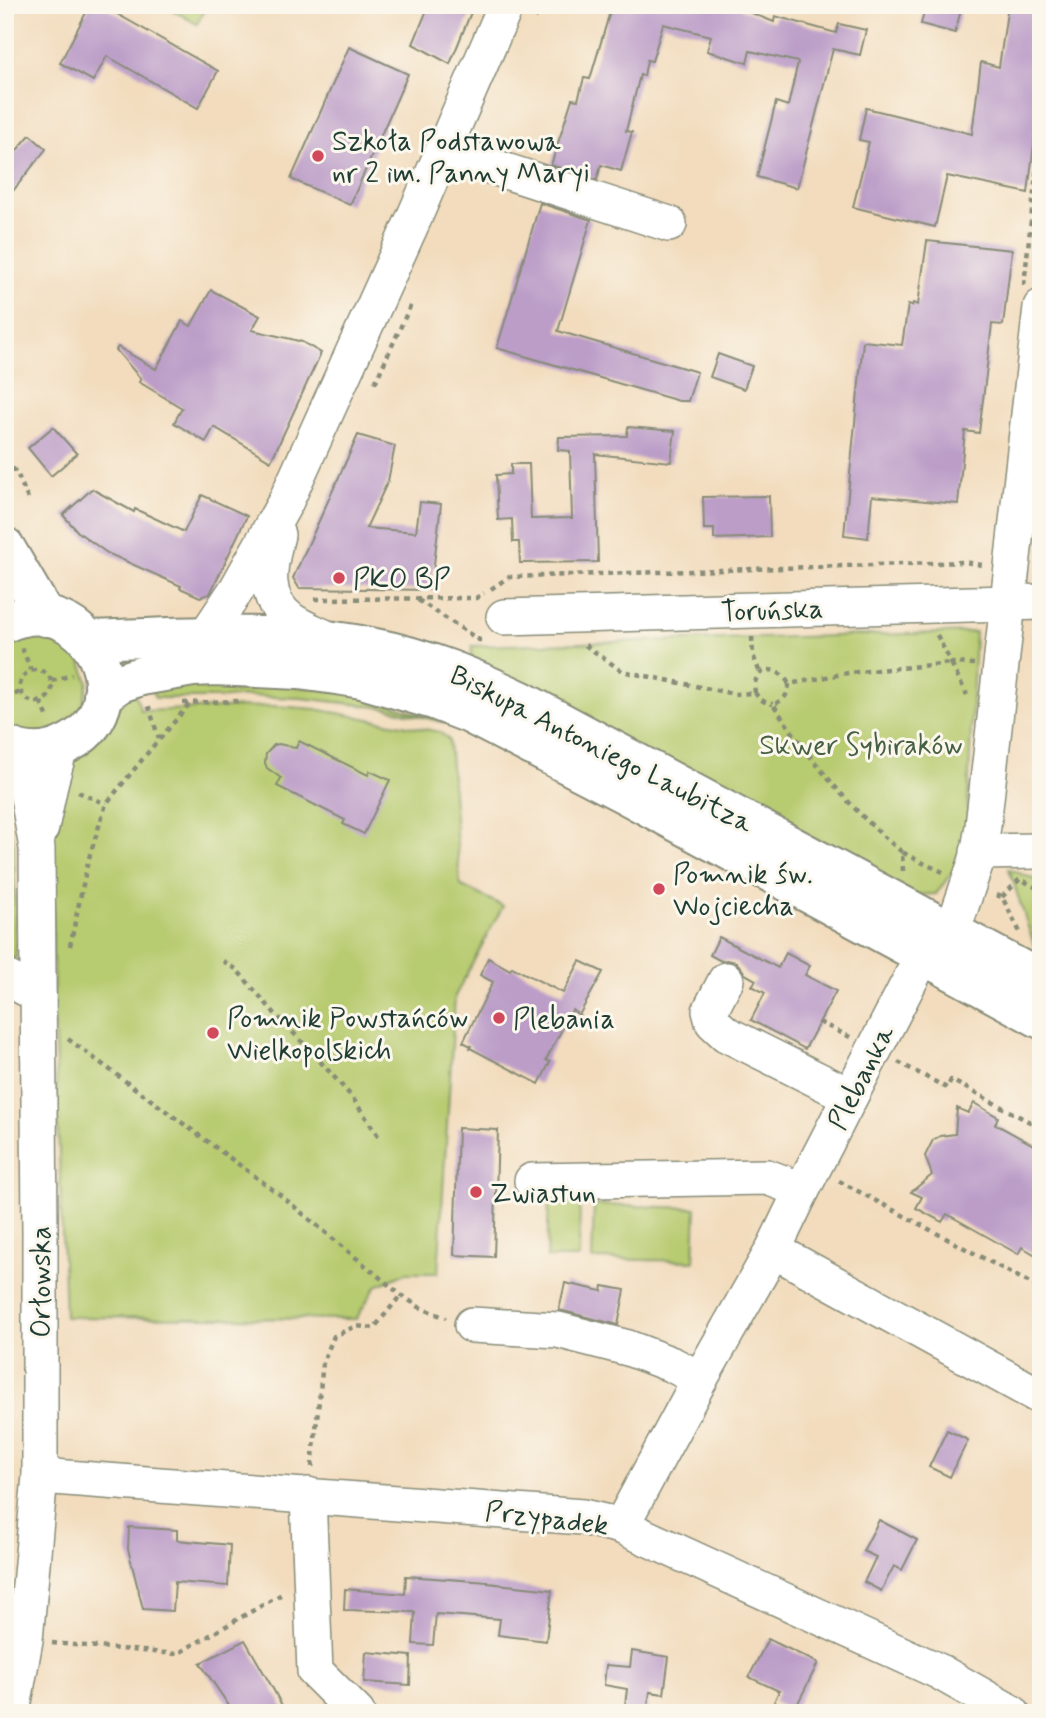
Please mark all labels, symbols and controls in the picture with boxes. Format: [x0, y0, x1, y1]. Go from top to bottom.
place label: Szkoła Podstawowa nr 2 im. Panny Maryi [332, 124, 590, 193]
marker: Szkoła Podstawowa nr 2 im. Panny Maryi [310, 148, 326, 164]
place label: PKO BP [353, 562, 451, 599]
marker: PKO BP [331, 570, 347, 586]
street label: Toruńska [720, 591, 824, 632]
street label: Biskupa Antoniego Laubitza [443, 658, 759, 843]
park label: Skwer Sybiraków [759, 728, 963, 765]
place label: Pomnik św. Wojciecha [673, 857, 813, 926]
marker: Pomnik św. Wojciecha [651, 881, 667, 897]
place label: Pomnik Powstańców Wielkopolskich [227, 1001, 468, 1070]
place label: Plebania [513, 1002, 615, 1039]
marker: Plebania [491, 1010, 507, 1026]
street label: Plebanka [820, 1019, 904, 1137]
marker: Pomnik Powstańców Wielkopolskich [205, 1025, 221, 1041]
place label: Zwiastun [490, 1176, 596, 1213]
marker: Zwiastun [468, 1184, 484, 1200]
street label: Orłowska [24, 1226, 61, 1338]
street label: Przypadek [483, 1494, 610, 1545]

